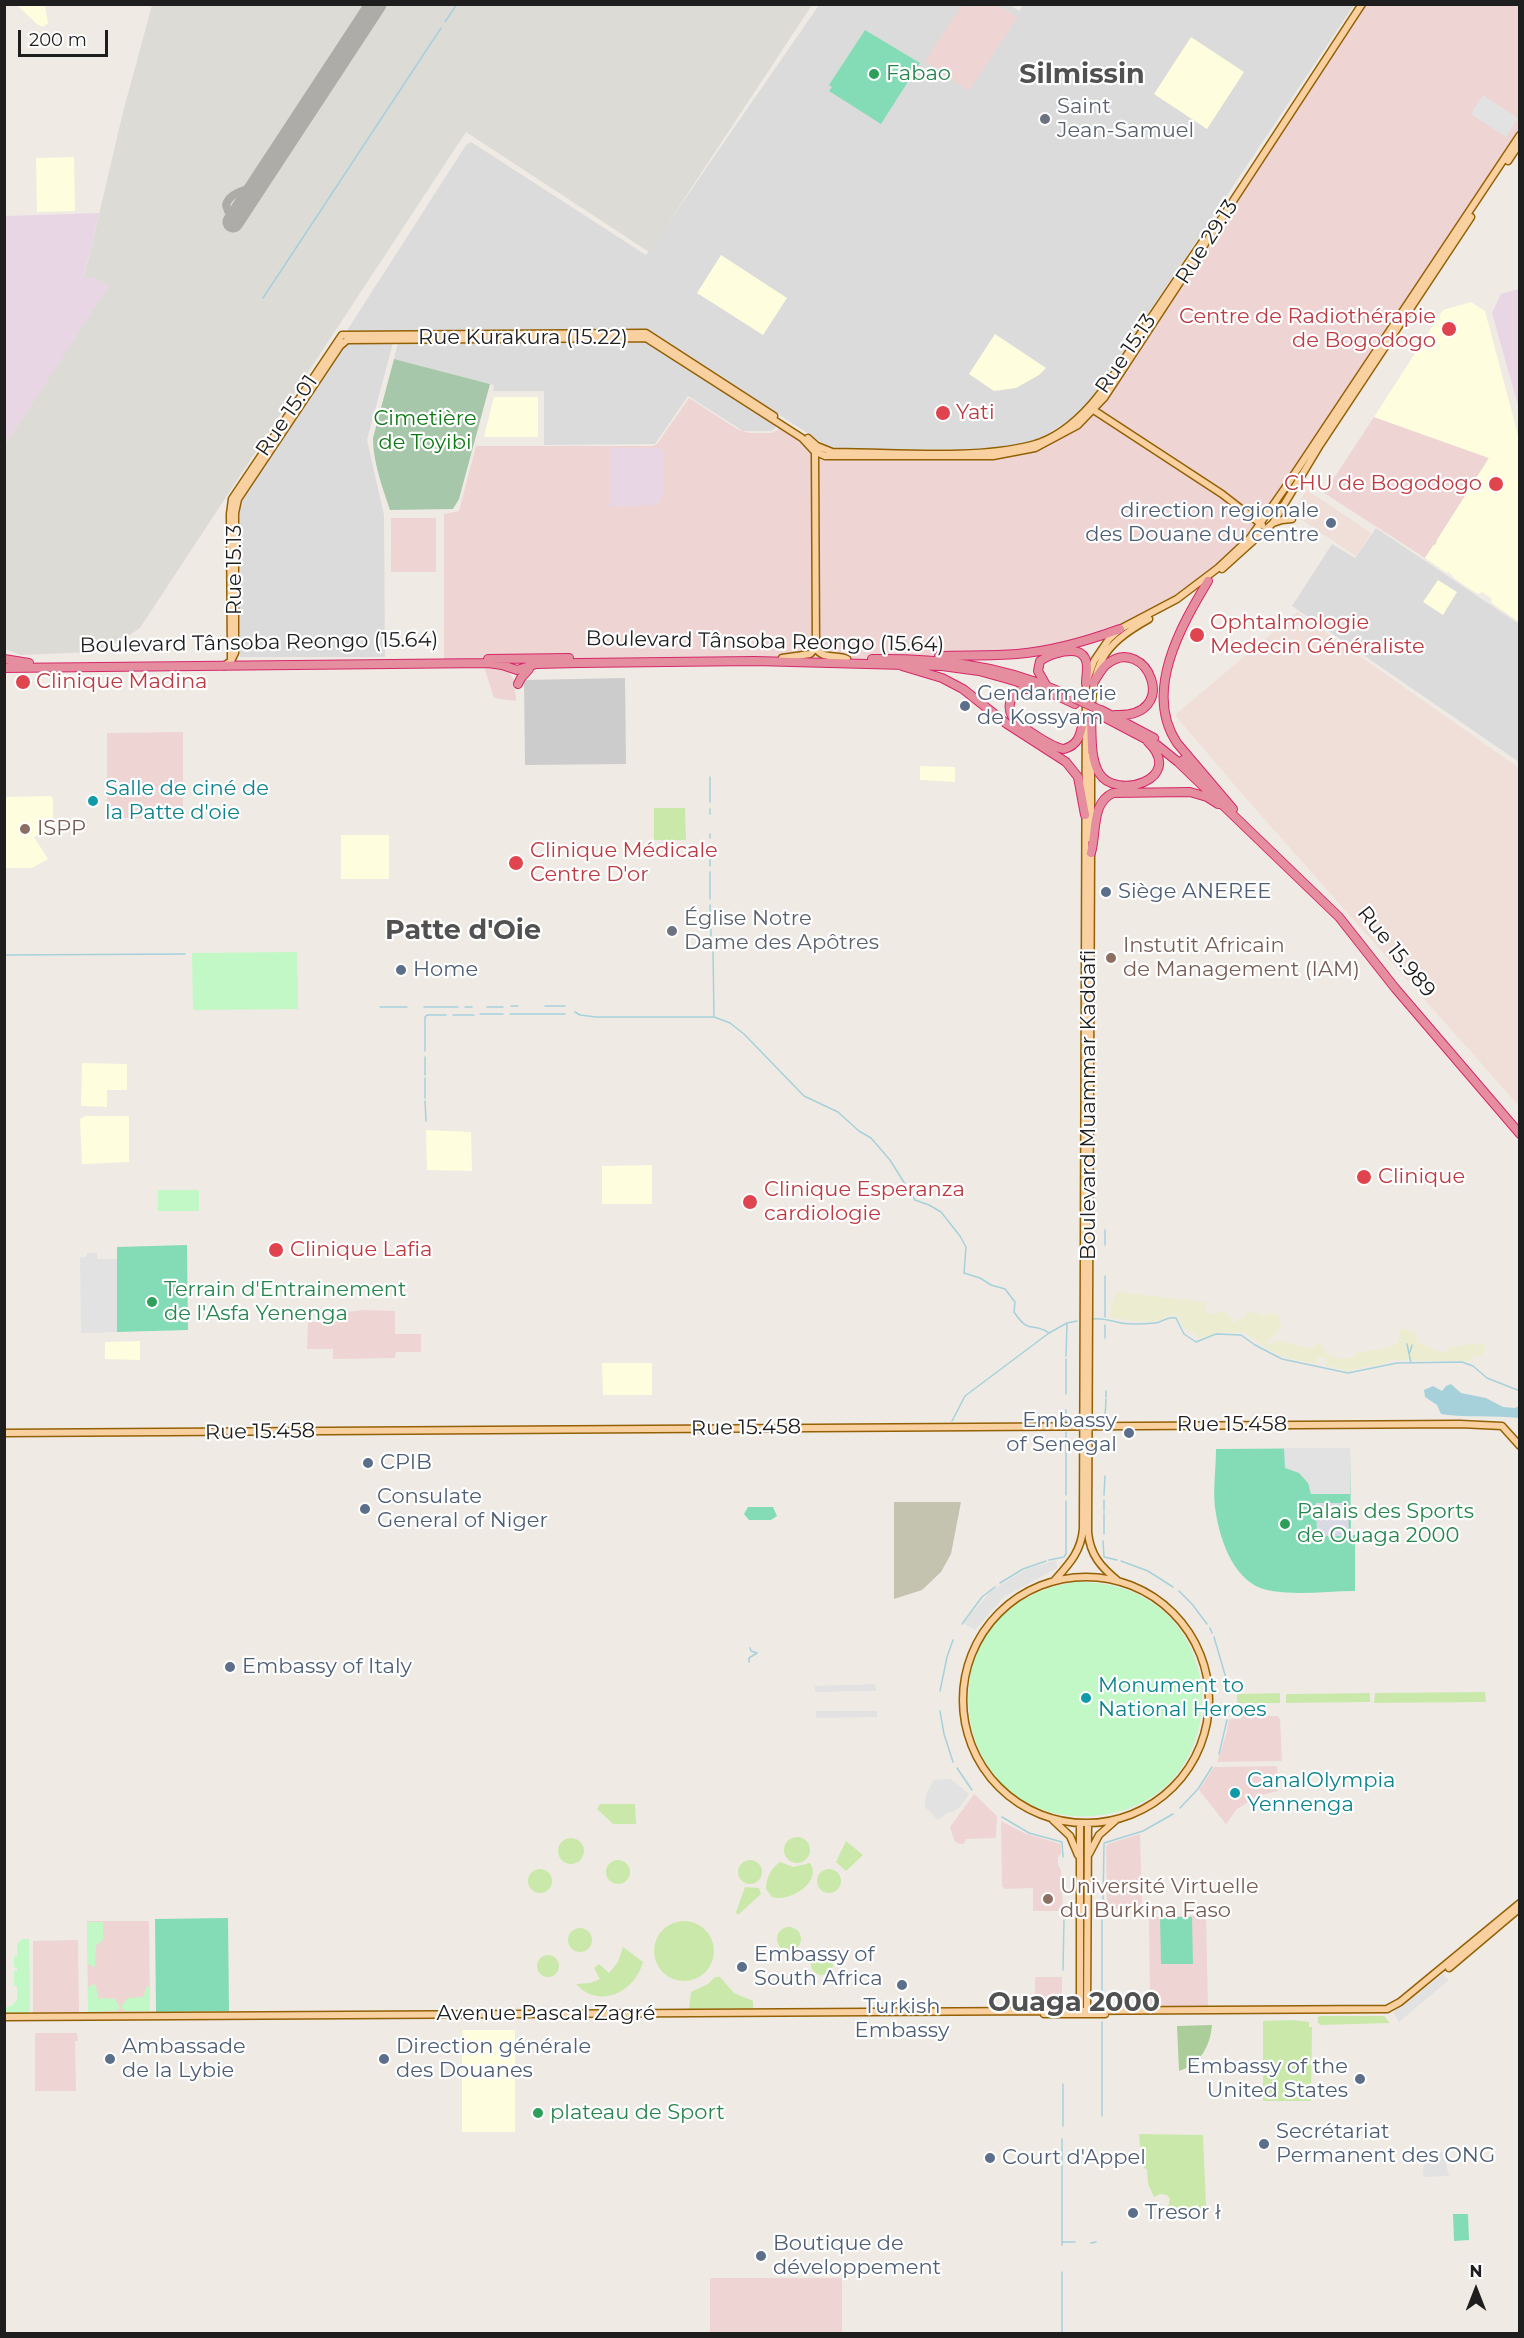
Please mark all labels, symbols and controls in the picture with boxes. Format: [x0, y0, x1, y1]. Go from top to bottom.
scale bar [21, 18, 111, 56]
text: 200 m [29, 29, 87, 51]
district label: Silmissin [1019, 59, 1145, 91]
place label: Fabao [886, 61, 951, 87]
marker: Fabao [867, 67, 881, 81]
place label: Saint Jean-Samuel [1057, 94, 1194, 144]
marker: Saint Jean-Samuel [1038, 112, 1052, 126]
street label: Rue 29.13 [1170, 195, 1244, 289]
place label: Centre de Radiothérapie de Bogodogo [1179, 304, 1436, 354]
street label: Rue 15.13 [1090, 309, 1162, 399]
marker: Centre de Radiothérapie de Bogodogo [1440, 320, 1458, 338]
street label: Rue Kurakura (15.22) [418, 325, 628, 351]
street label: Rue 15.01 [251, 371, 323, 461]
place label: Yati [956, 400, 995, 426]
marker: Yati [934, 404, 952, 422]
park label: Cimetière de Toyibi [373, 406, 477, 456]
place label: CHU de Bogodogo [1284, 471, 1482, 497]
marker: CHU de Bogodogo [1487, 475, 1505, 493]
place label: direction regionale des Douane du centre [1085, 498, 1319, 548]
marker: direction regionale des Douane du centre [1324, 516, 1338, 530]
street label: Rue 15.13 [222, 525, 248, 615]
place label: Ophtalmologie Medecin Généraliste [1210, 610, 1425, 660]
street label: Boulevard Tânsoba Reongo (15.64) [585, 626, 945, 658]
marker: Ophtalmologie Medecin Généraliste [1188, 626, 1206, 644]
street label: Boulevard Tânsoba Reongo (15.64) [79, 627, 439, 659]
place label: Clinique Madina [36, 669, 207, 695]
marker: Clinique Madina [14, 673, 32, 691]
place label: Gendarmerie de Kossyam [977, 681, 1117, 731]
marker: Gendarmerie de Kossyam [958, 699, 972, 713]
place label: Salle de ciné de la Patte d'oie [105, 776, 269, 826]
marker: Salle de ciné de la Patte d'oie [86, 794, 100, 808]
place label: ISPP [37, 816, 86, 842]
marker: ISPP [18, 822, 32, 836]
place label: Clinique Médicale Centre D'or [530, 838, 718, 888]
marker: Clinique Médicale Centre D'or [507, 854, 525, 872]
place label: Siège ANEREE [1118, 879, 1271, 905]
marker: Siège ANEREE [1099, 885, 1113, 899]
street label: Rue 15.989 [1351, 901, 1441, 1003]
place label: Église Notre Dame des Apôtres [684, 906, 879, 956]
district label: Patte d'Oie [385, 915, 541, 947]
marker: Église Notre Dame des Apôtres [665, 924, 679, 938]
place label: Instutit Africain de Management (IAM) [1123, 933, 1360, 983]
street label: Boulevard Muammar Kaddafi [1076, 950, 1102, 1260]
marker: Instutit Africain de Management (IAM) [1104, 951, 1118, 965]
place label: Home [413, 957, 478, 983]
marker: Home [394, 963, 408, 977]
place label: Clinique [1378, 1164, 1465, 1190]
marker: Clinique [1355, 1168, 1373, 1186]
place label: Clinique Esperanza cardiologie [764, 1177, 965, 1227]
marker: Clinique Esperanza cardiologie [741, 1193, 759, 1211]
place label: Clinique Lafia [290, 1237, 433, 1263]
marker: Clinique Lafia [267, 1241, 285, 1259]
place label: Terrain d'Entrainement de l'Asfa Yenenga [164, 1277, 407, 1327]
marker: Terrain d'Entrainement de l'Asfa Yenenga [145, 1295, 159, 1309]
place label: Embassy of Senegal [1006, 1408, 1117, 1458]
street label: Rue 15.458 [1177, 1412, 1287, 1438]
street label: Rue 15.458 [691, 1414, 801, 1442]
street label: Rue 15.458 [205, 1418, 315, 1446]
marker: Embassy of Senegal [1122, 1426, 1136, 1440]
place label: CPIB [380, 1450, 432, 1476]
marker: CPIB [361, 1456, 375, 1470]
place label: Consulate General of Niger [377, 1484, 548, 1534]
place label: Palais des Sports de Ouaga 2000 [1297, 1499, 1474, 1549]
marker: Consulate General of Niger [358, 1502, 372, 1516]
marker: Palais des Sports de Ouaga 2000 [1278, 1517, 1292, 1531]
place label: Embassy of Italy [242, 1654, 412, 1680]
marker: Embassy of Italy [223, 1660, 237, 1674]
place label: Monument to National Heroes [1098, 1673, 1267, 1723]
marker: Monument to National Heroes [1079, 1691, 1093, 1705]
place label: CanalOlympia Yennenga [1247, 1768, 1395, 1818]
marker: CanalOlympia Yennenga [1228, 1786, 1242, 1800]
place label: Université Virtuelle du Burkina Faso [1060, 1874, 1259, 1924]
marker: Université Virtuelle du Burkina Faso [1041, 1892, 1055, 1906]
place label: Embassy of South Africa [754, 1942, 883, 1992]
marker: Embassy of South Africa [735, 1960, 749, 1974]
marker: Turkish Embassy [895, 1978, 909, 1992]
district label: Ouaga 2000 [988, 1987, 1160, 2019]
place label: Turkish Embassy [855, 1994, 949, 2044]
street label: Avenue Pascal Zagré [437, 2001, 655, 2027]
place label: Ambassade de la Lybie [122, 2034, 246, 2084]
place label: Direction générale des Douanes [396, 2034, 591, 2084]
marker: Ambassade de la Lybie [103, 2052, 117, 2066]
marker: Direction générale des Douanes [377, 2052, 391, 2066]
place label: Embassy of the United States [1187, 2054, 1348, 2104]
marker: Embassy of the United States [1353, 2072, 1367, 2086]
place label: plateau de Sport [550, 2100, 725, 2126]
marker: plateau de Sport [531, 2106, 545, 2120]
place label: Secrétariat Permanent des ONG [1276, 2119, 1495, 2169]
marker: Secrétariat Permanent des ONG [1257, 2137, 1271, 2151]
place label: Court d'Appel [1002, 2145, 1146, 2171]
marker: Court d'Appel [983, 2151, 997, 2165]
place label: Tresor ł [1145, 2200, 1221, 2226]
marker: Tresor ł [1126, 2206, 1140, 2220]
place label: Boutique de développement [773, 2231, 941, 2281]
marker: Boutique de développement [754, 2249, 768, 2263]
north arrow [1446, 2260, 1506, 2320]
text: N [1470, 2262, 1482, 2281]

